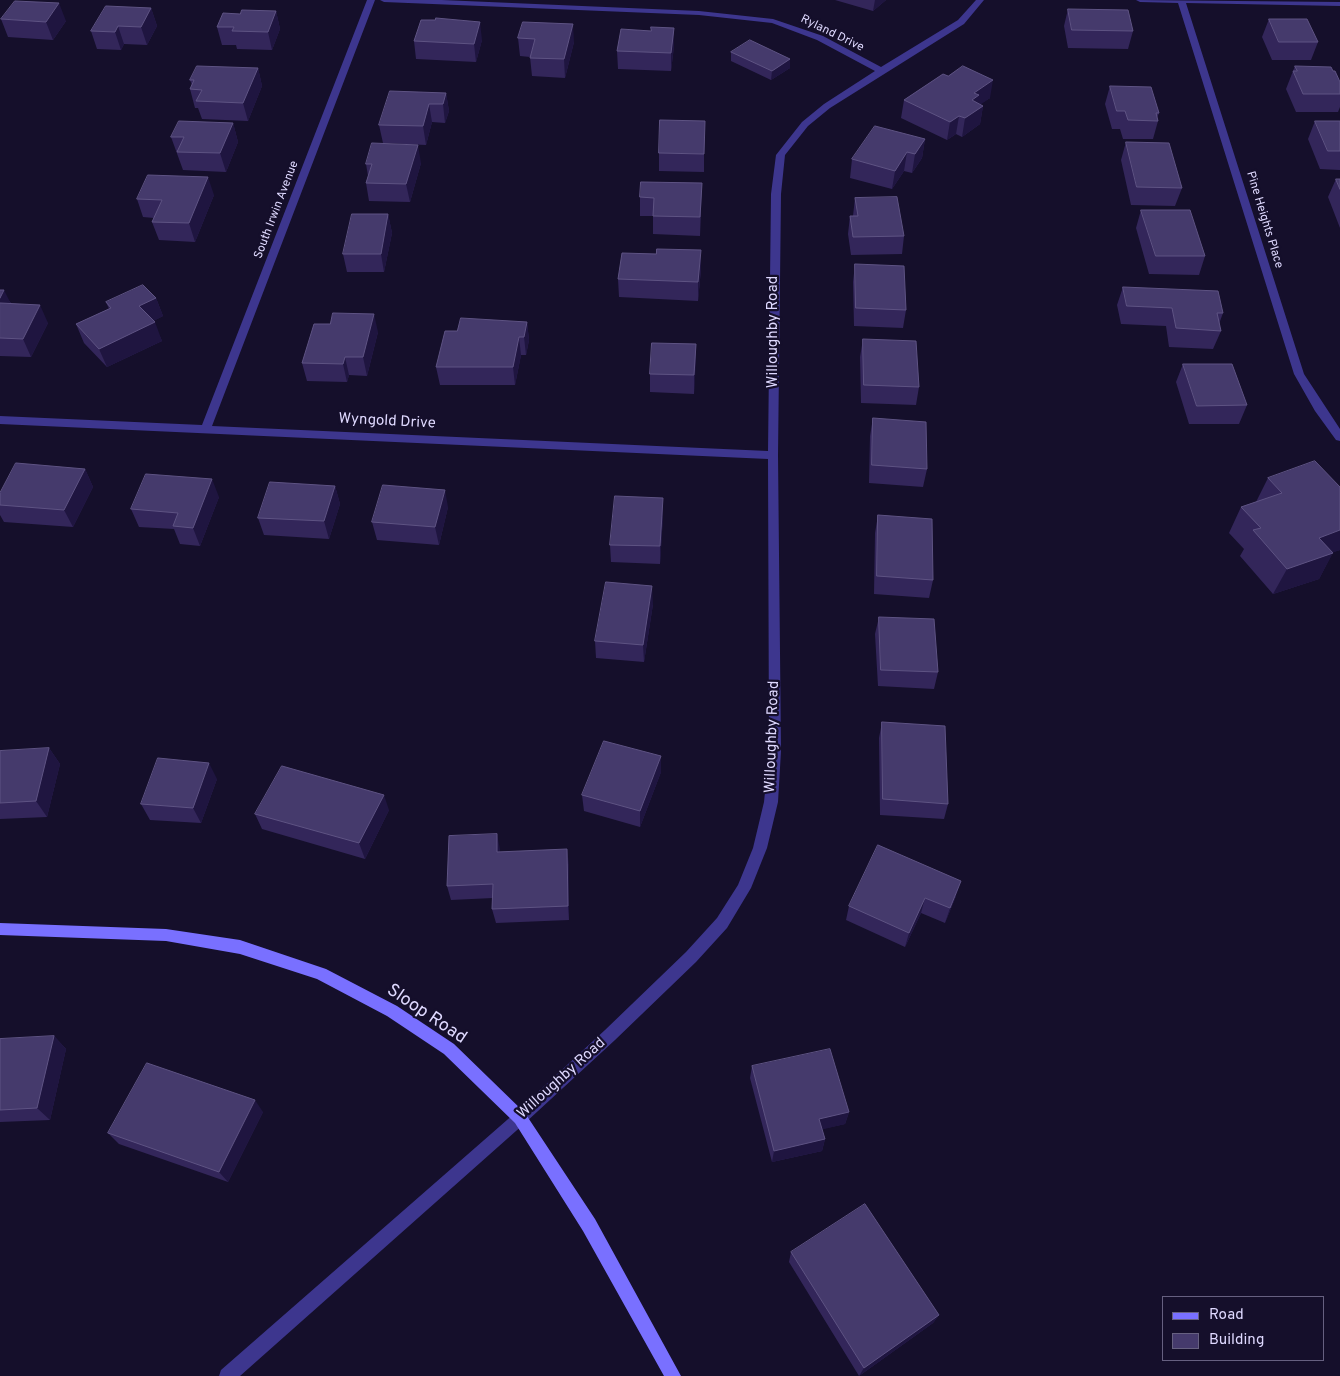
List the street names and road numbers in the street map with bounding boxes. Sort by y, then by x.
street label: Ryland Drive [798,12,866,56]
street label: South Irwin Avenue [252,159,302,261]
street label: Pine Heights Place [1242,170,1286,270]
street label: Willoughby Road [765,276,783,388]
street label: Wyngold Drive [338,410,436,434]
street label: Willoughby Road [762,681,784,793]
street label: Sloop Road [382,980,470,1050]
street label: Willoughby Road [514,1035,610,1123]

